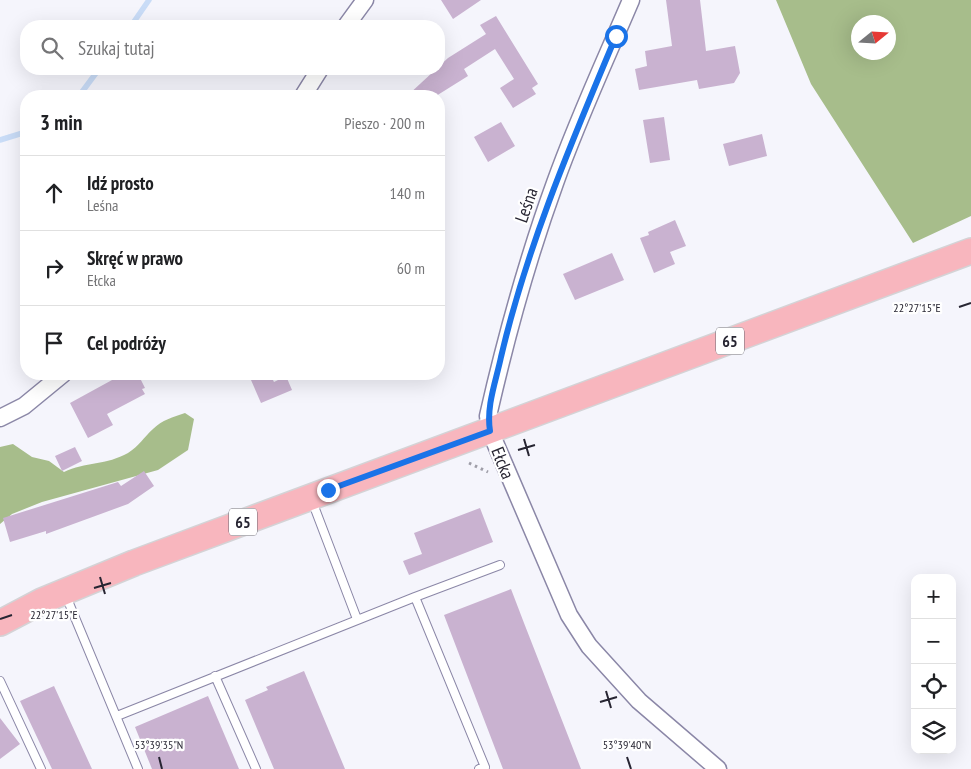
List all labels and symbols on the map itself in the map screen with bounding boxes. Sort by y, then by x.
north arrow [851,15,896,60]
route start [605,25,628,48]
street label: Leśna [509,185,543,225]
text: 22°27'15"E [893,300,941,315]
road number: 65 [716,328,744,354]
street label: Ełcka [486,444,520,482]
route end [317,479,340,502]
road number: 65 [229,508,257,536]
text: 22°27'15"E [30,607,78,622]
text: 53°39'35"N [135,737,183,752]
text: 53°39'40"N [603,737,651,752]

